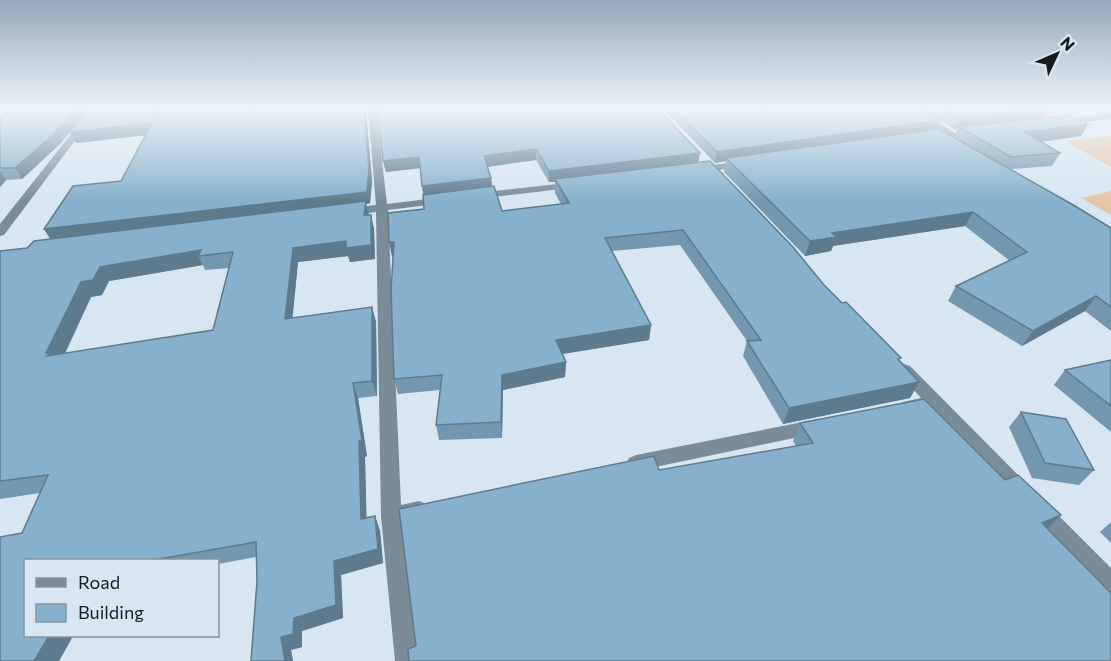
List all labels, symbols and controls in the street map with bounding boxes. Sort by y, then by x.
north arrow [1027,24,1087,84]
text: N [1057,32,1079,54]
legend [24,559,219,637]
text: Road [78,571,120,593]
text: Building [78,601,144,623]

